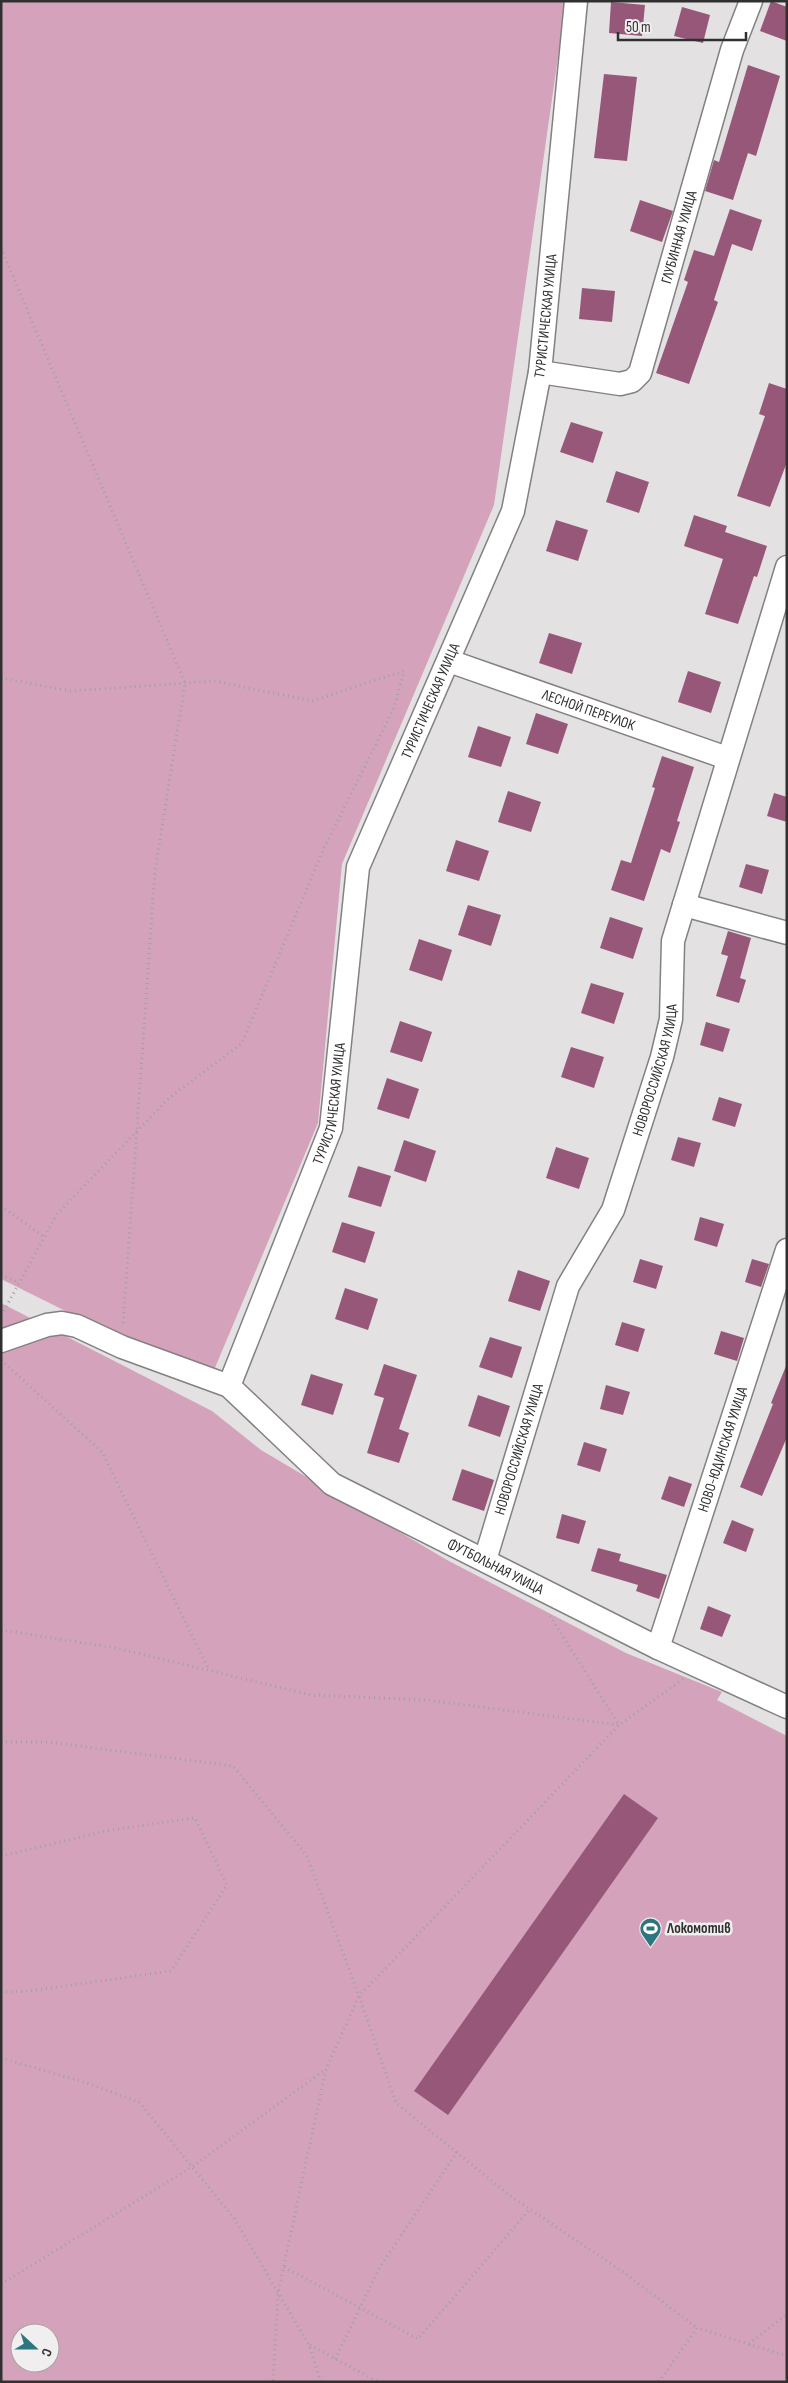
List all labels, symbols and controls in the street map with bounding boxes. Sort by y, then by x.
scale bar [618,10,746,42]
text: 50 m [626,18,651,37]
street label: ГЛУБИННАЯ УЛИЦА [656,188,701,286]
street label: ТУРИСТИЧЕСКАЯ УЛИЦА [530,253,561,380]
street label: ТУРИСТИЧЕСКАЯ УЛИЦА [397,640,464,762]
street label: ЛЕСНОЙ ПЕРЕУЛОК [539,684,638,735]
street label: НОВОРОССИЙСКАЯ УЛИЦА [628,1003,681,1138]
street label: ТУРИСТИЧЕСКАЯ УЛИЦА [308,1041,349,1167]
street label: НОВОРОССИЙСКАЯ УЛИЦА [490,1380,548,1517]
street label: НОВО-ЮДИНСКАЯ УЛИЦА [693,1384,752,1514]
street label: ФУТБОЛЬНАЯ УЛИЦА [444,1534,548,1599]
sports icon: Локомотив [639,1916,663,1947]
place label: Локомотив [666,1919,731,1938]
north arrow [10,2323,60,2373]
text: С [37,2346,56,2359]

